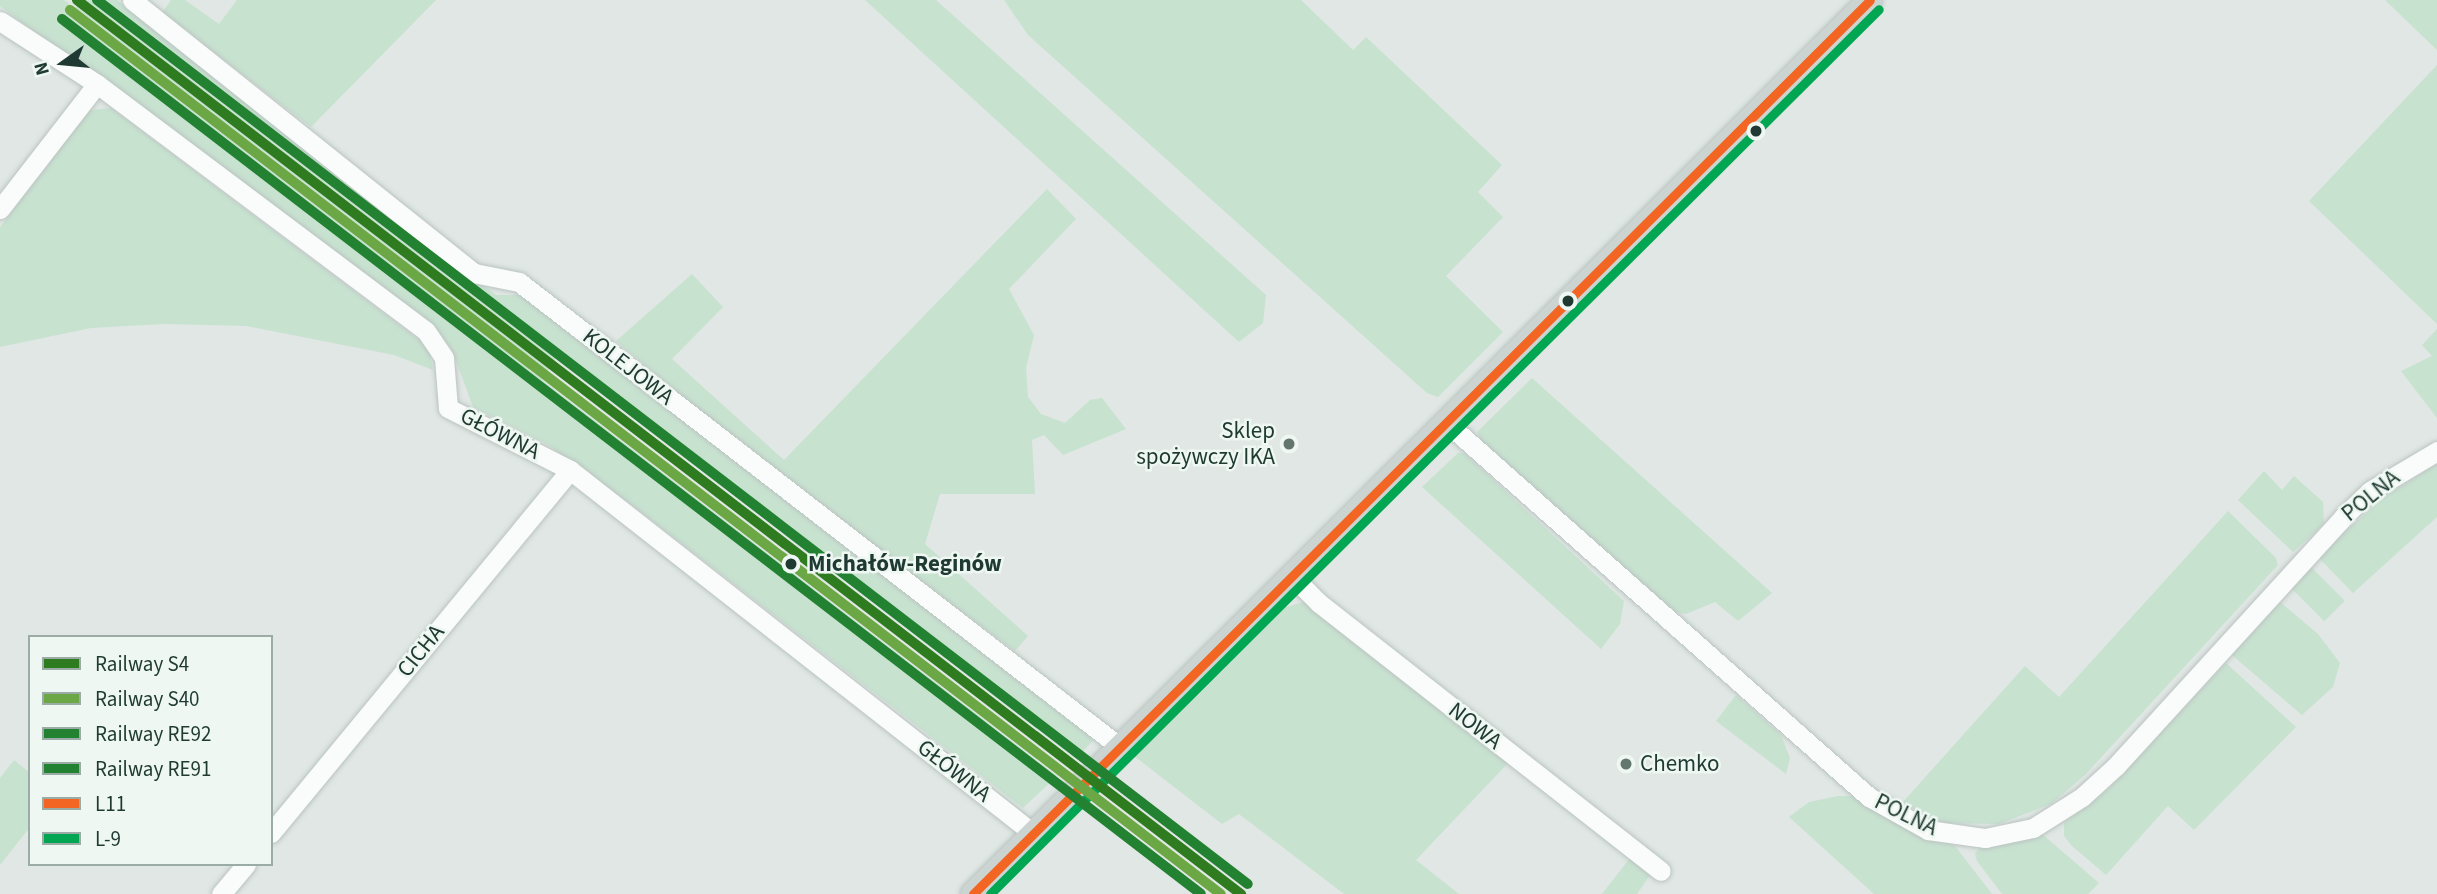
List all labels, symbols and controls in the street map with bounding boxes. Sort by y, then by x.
north arrow [28,28,98,98]
text: N [28,59,57,78]
unlabelled marker [1749,124,1763,138]
unlabelled marker [1561,294,1575,308]
street label: KOLEJOWA [577,323,679,411]
street label: GŁÓWNA [456,402,544,466]
place label: Sklep spożywczy IKA [1136,417,1275,471]
marker: Sklep spożywczy IKA [1281,436,1297,452]
street label: POLNA [2336,464,2406,528]
place label: Michałów-Reginów [808,550,1002,578]
marker: Michałów-Reginów [780,553,802,575]
street label: CICHA [391,619,451,683]
legend [28,635,273,866]
text: Railway S4 [95,649,189,679]
text: Railway S40 [95,684,200,714]
street label: NOWA [1443,696,1507,756]
text: Railway RE92 [95,719,211,749]
street label: GŁÓWNA [912,734,996,808]
place label: Chemko [1640,750,1720,778]
text: Railway RE91 [95,754,211,784]
marker: Chemko [1618,756,1634,772]
street label: POLNA [1870,788,1942,842]
text: L11 [95,789,126,819]
text: L-9 [95,824,121,854]

